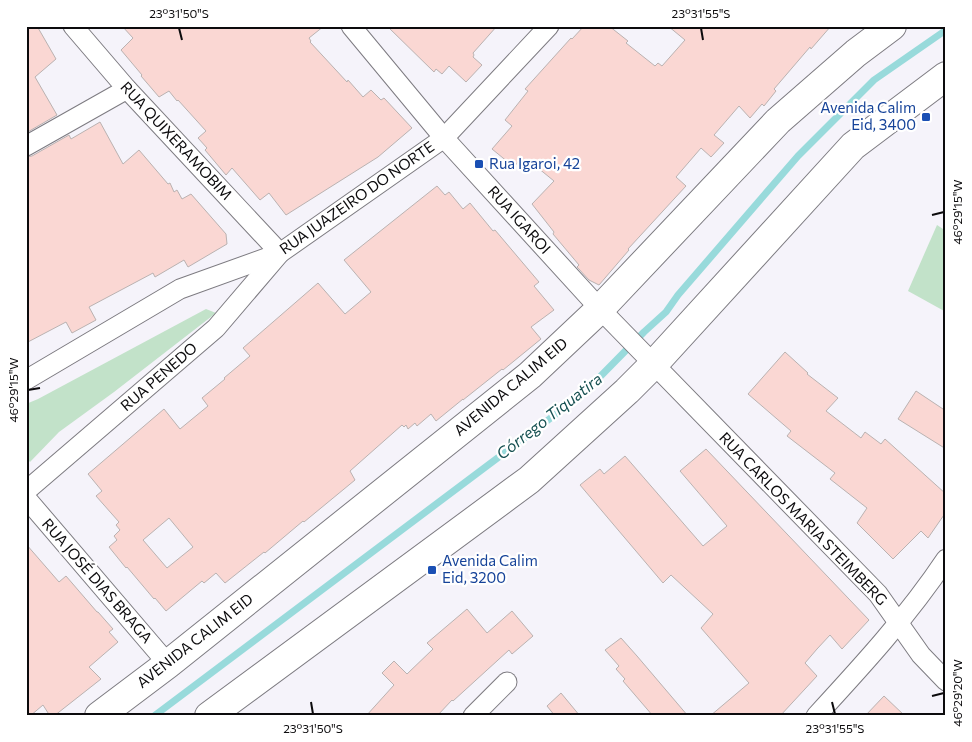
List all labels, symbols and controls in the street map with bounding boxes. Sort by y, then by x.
text: 23°31'50"S [149,6,209,20]
text: 23°31'55"S [672,6,730,20]
street label: RUA QUIXERAMOBIM [117,78,236,203]
place label: Avenida Calim Eid, 3400 [820,98,916,133]
marker: Avenida Calim Eid, 3400 [920,111,932,123]
street label: RUA JUAZEIRO DO NORTE [276,137,437,258]
place label: Rua Igaroi, 42 [489,154,580,172]
marker: Rua Igaroi, 42 [473,158,485,170]
text: 46°29'15"W [950,179,964,245]
street label: RUA IGAROI [485,182,555,257]
street label: AVENIDA CALIM EID [450,334,571,439]
street label: RUA PENEDO [116,338,200,414]
text: 46°29'15"W [6,357,20,423]
water label: Córrego Tiquatira [492,368,605,463]
street label: RUA CARLOS MARIA STEIMBERG [716,428,891,609]
street label: RUA JOSÉ DIAS BRAGA [39,514,157,646]
place label: Avenida Calim Eid, 3200 [442,551,538,586]
marker: Avenida Calim Eid, 3200 [426,564,438,576]
street label: AVENIDA CALIM EID [133,589,256,691]
text: 46°29'20"W [950,659,964,727]
text: 23°31'50"S [283,721,343,735]
text: 23°31'55"S [806,721,864,735]

